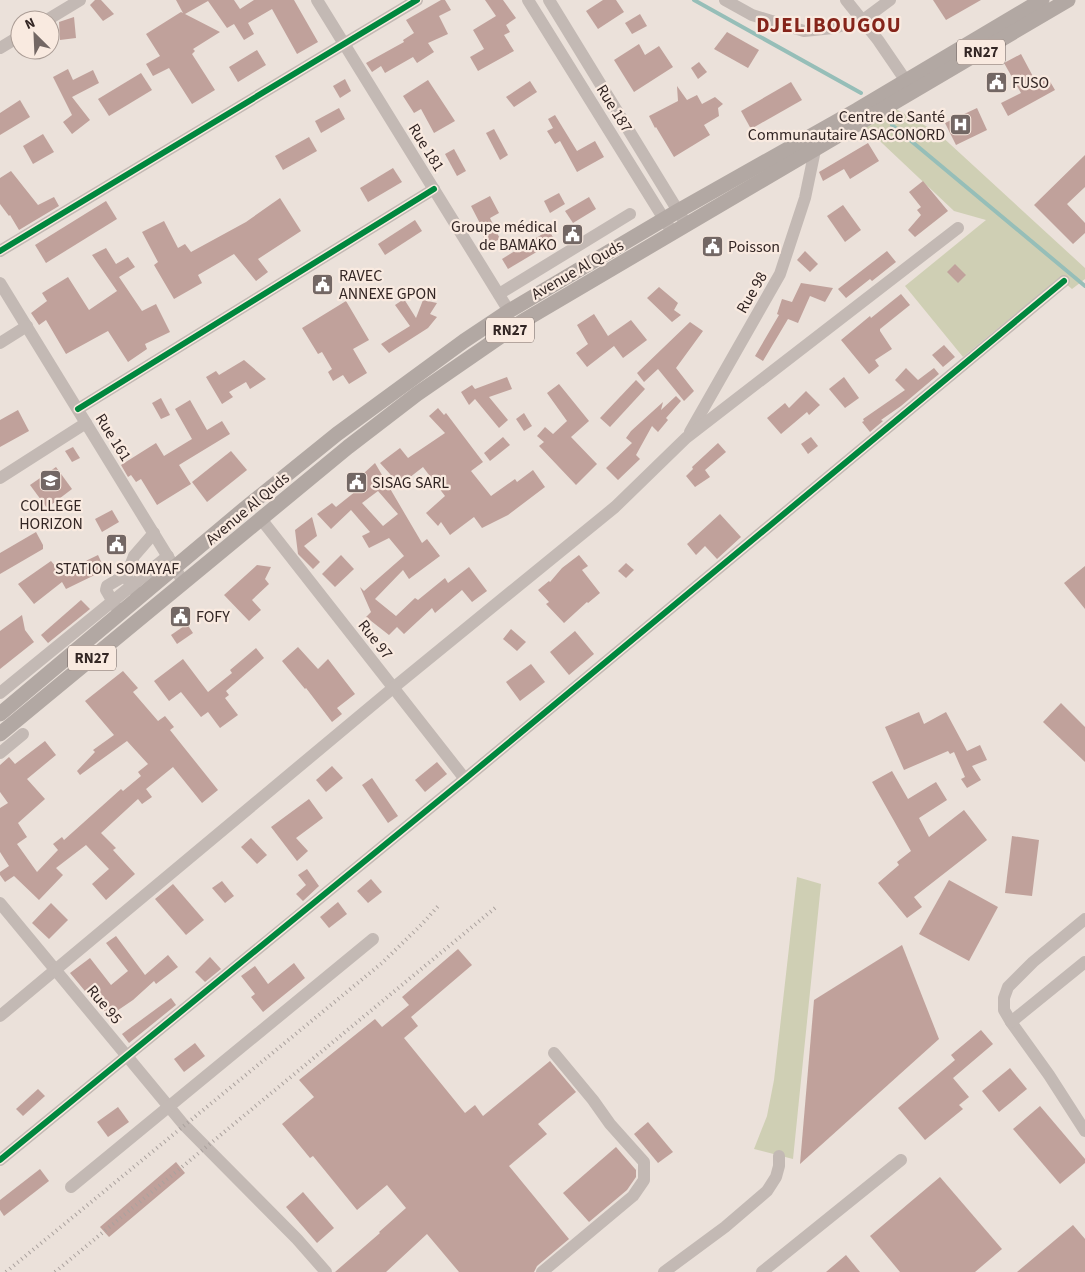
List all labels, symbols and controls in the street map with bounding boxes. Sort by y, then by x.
north arrow [10,10,60,60]
district label: DJELIBOUGOU [756,10,902,40]
text: N [22,13,38,35]
road number: RN27 [957,40,1005,64]
public building icon: FUSO [984,70,1008,94]
place label: FUSO [1012,72,1049,94]
street label: Rue 187 [591,80,637,137]
place label: Centre de Santé Communautaire ASACONORD [748,106,945,146]
hospital icon: Centre de Santé Communautaire ASACONORD [949,113,973,137]
street label: Rue 181 [403,119,449,176]
place label: Groupe médical de BAMAKO [451,216,557,256]
public building icon: Groupe médical de BAMAKO [561,223,585,247]
street label: Avenue Al Quds [527,234,628,305]
public building icon: Poisson [700,234,724,258]
place label: Poisson [728,236,780,258]
place label: RAVEC ANNEXE GPON [339,265,437,305]
street label: Rue 98 [731,268,773,317]
public building icon: RAVEC ANNEXE GPON [311,272,335,296]
road number: RN27 [486,318,534,342]
street label: Rue 161 [90,409,136,466]
street label: Avenue Al Quds [201,467,295,550]
school or university icon: COLLEGE HORIZON [39,469,63,493]
public building icon: SISAG SARL [344,470,368,494]
place label: SISAG SARL [372,472,449,494]
place label: COLLEGE HORIZON [19,495,83,535]
public building icon: STATION SOMAYAF [105,532,129,556]
place label: STATION SOMAYAF [55,558,179,580]
public building icon: FOFY [168,604,192,628]
place label: FOFY [196,606,230,628]
street label: Rue 97 [353,615,398,664]
road number: RN27 [68,646,116,670]
street label: Rue 95 [81,980,127,1029]

